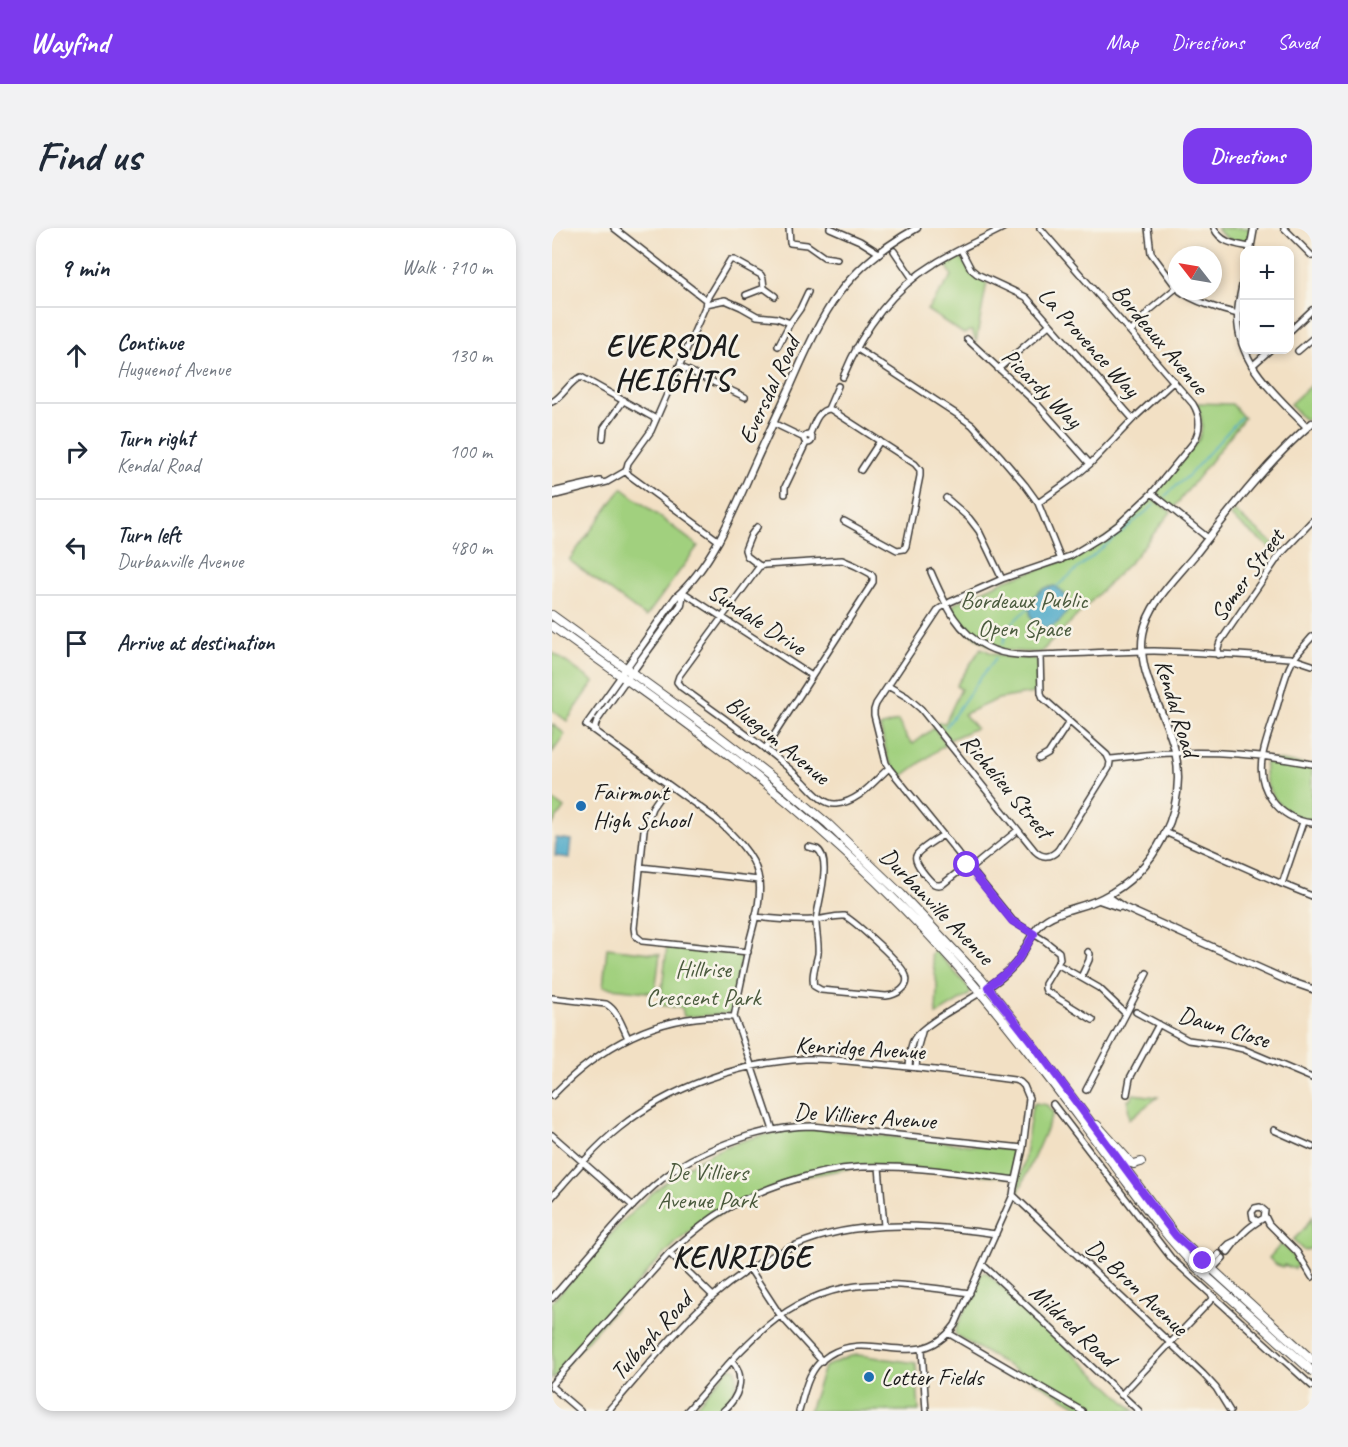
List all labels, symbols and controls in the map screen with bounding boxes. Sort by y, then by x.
text: Wayfind [30,25,109,60]
text: Map [1106,29,1138,55]
text: Directions [1171,29,1244,55]
text: Saved [1277,29,1318,55]
button: Directions [1183,128,1312,184]
text: Find us [36,130,141,183]
north arrow [1168,246,1222,300]
map controls [1240,246,1294,354]
button: + [1240,246,1294,300]
text: 9 min [60,251,110,284]
text: Walk · 710 m [402,255,492,280]
street label: Bordeaux Avenue [1105,278,1216,402]
street label: La Provence Way [1032,281,1148,405]
button: − [1240,300,1294,354]
district label: EVERSDAL HEIGHTS [606,327,740,399]
street label: Eversdal Road [731,328,808,448]
text: Continue [117,329,183,357]
icon: ahead [60,339,93,372]
street label: Picardy Way [996,342,1090,436]
text: 130 m [449,343,492,368]
text: Huguenot Avenue [117,357,230,382]
text: Turn right [117,425,194,453]
icon: right [60,435,93,468]
text: 100 m [449,439,492,464]
text: Kendal Road [117,453,200,478]
text: Turn left [117,521,181,549]
street label: Somer Street [1203,521,1292,627]
icon: left [60,531,93,564]
text: 480 m [449,535,492,560]
text: Durbanville Avenue [117,549,243,574]
street label: Sundale Drive [702,576,813,663]
park label: Bordeaux Public Open Space [960,585,1089,643]
icon: arrive [60,627,93,660]
text: Arrive at destination [117,629,274,657]
street label: Kendal Road [1148,656,1207,763]
street label: Bluegum Avenue [720,689,838,792]
street label: Richelieu Street [954,727,1062,847]
place label: Fairmont High School [593,777,693,835]
marker: Fairmont High School [574,799,588,813]
street label: Durbanville Avenue [874,841,1002,973]
route start [953,851,979,877]
park label: Hillrise Crescent Park [646,954,763,1012]
street label: Dawn Close [1175,999,1275,1056]
street label: Kenridge Avenue [795,1030,928,1066]
street label: De Villiers Avenue [793,1096,939,1136]
park label: De Villiers Avenue Park [657,1157,759,1215]
street label: De Bron Avenue [1080,1232,1196,1343]
district label: KENRIDGE [672,1238,814,1276]
route end [1189,1247,1215,1273]
street label: Mildred Road [1023,1277,1125,1375]
street label: Tulbagh Road [604,1283,701,1386]
place label: Lotter Fields [881,1362,985,1392]
marker: Lotter Fields [862,1370,876,1384]

